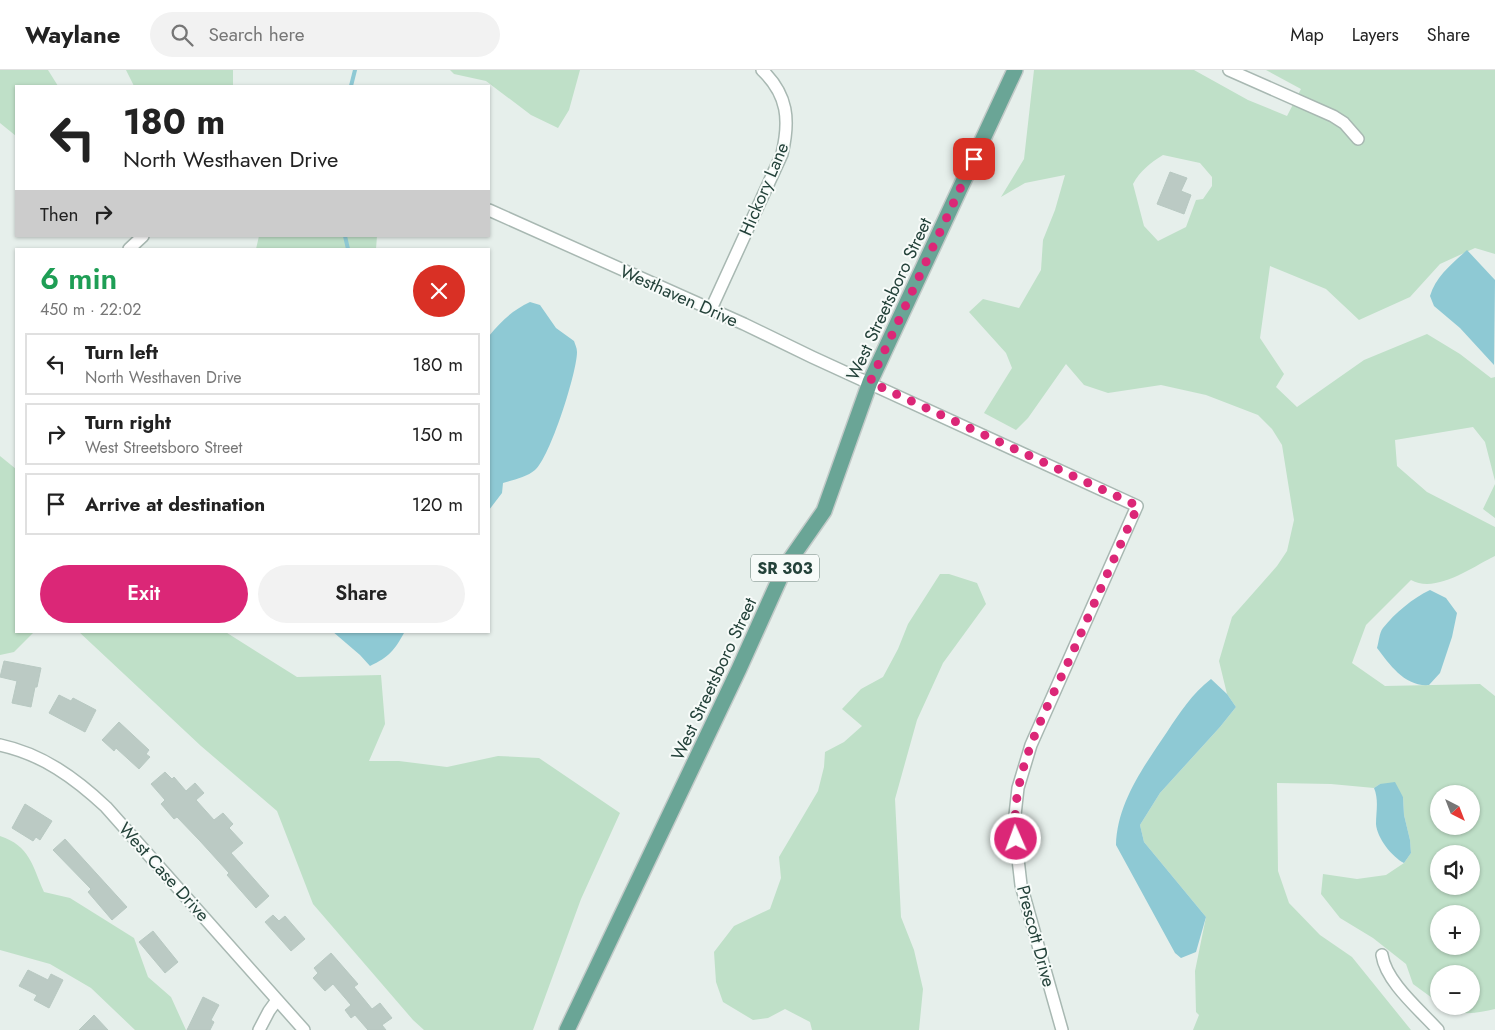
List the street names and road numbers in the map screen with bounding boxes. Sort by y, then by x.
street label: Hickory Lane [733,138,795,240]
street label: West Streetsboro Street [840,213,938,385]
street label: Westhaven Drive [616,258,742,334]
road number: SR 303 [751,554,819,582]
street label: West Streetsboro Street [665,593,763,765]
street label: West Case Drive [112,817,216,927]
street label: Prescott Drive [1010,882,1062,990]

